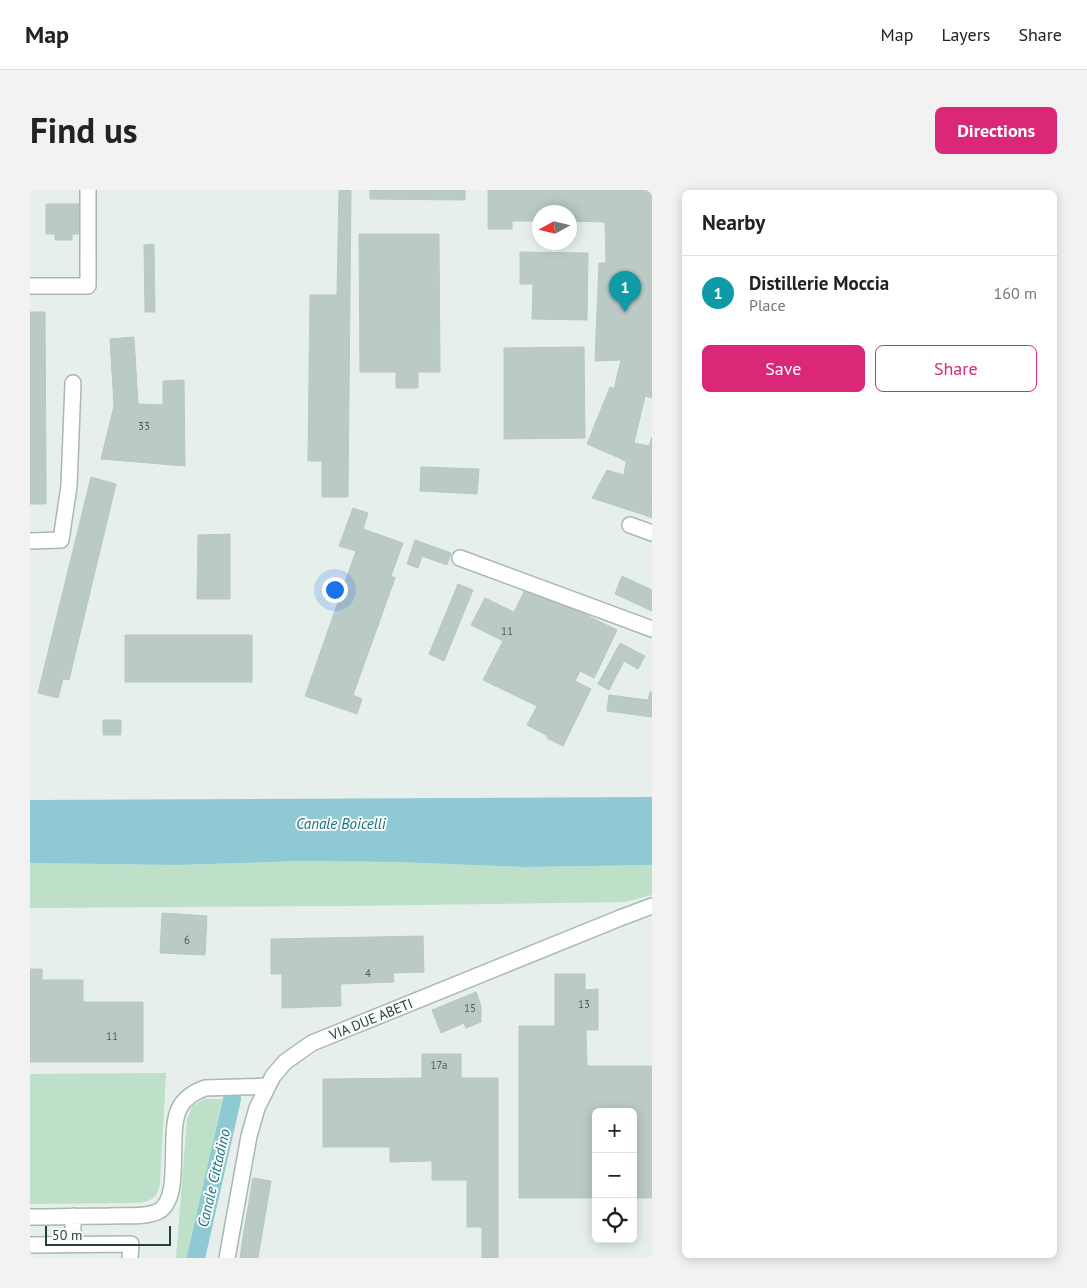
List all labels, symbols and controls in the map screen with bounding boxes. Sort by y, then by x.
text: Map [25,19,69,50]
text: Map [881,23,913,46]
text: Layers [941,23,990,46]
text: Share [1018,23,1062,46]
text: Find us [30,107,138,153]
button: Directions [935,107,1057,154]
north arrow [532,205,577,250]
text: Nearby [702,209,765,236]
pin: 1 [609,271,641,312]
text: Distillerie Moccia [749,271,889,295]
text: 1 [713,283,723,303]
text: 160 m [994,283,1037,303]
text: Place [749,295,786,315]
button: Save [702,345,865,392]
button: Share [875,345,1037,392]
house number: 33 [138,419,150,433]
your location [322,577,348,603]
house number: 11 [501,624,513,638]
water label: Canale Boicelli [296,814,387,833]
house number: 6 [184,933,190,947]
house number: 4 [365,966,371,980]
street label: VIA DUE ABETI [326,994,415,1044]
house number: 13 [578,997,590,1011]
house number: 15 [464,1001,476,1015]
house number: 11 [106,1029,118,1043]
house number: 17a [431,1058,447,1072]
map controls [592,1108,637,1243]
button: + [592,1108,637,1153]
water label: Canale Cittadino [193,1127,234,1229]
button: − [592,1153,637,1198]
button: locate [592,1198,637,1243]
scale bar [45,1223,171,1246]
text: 50 m [52,1226,82,1244]

